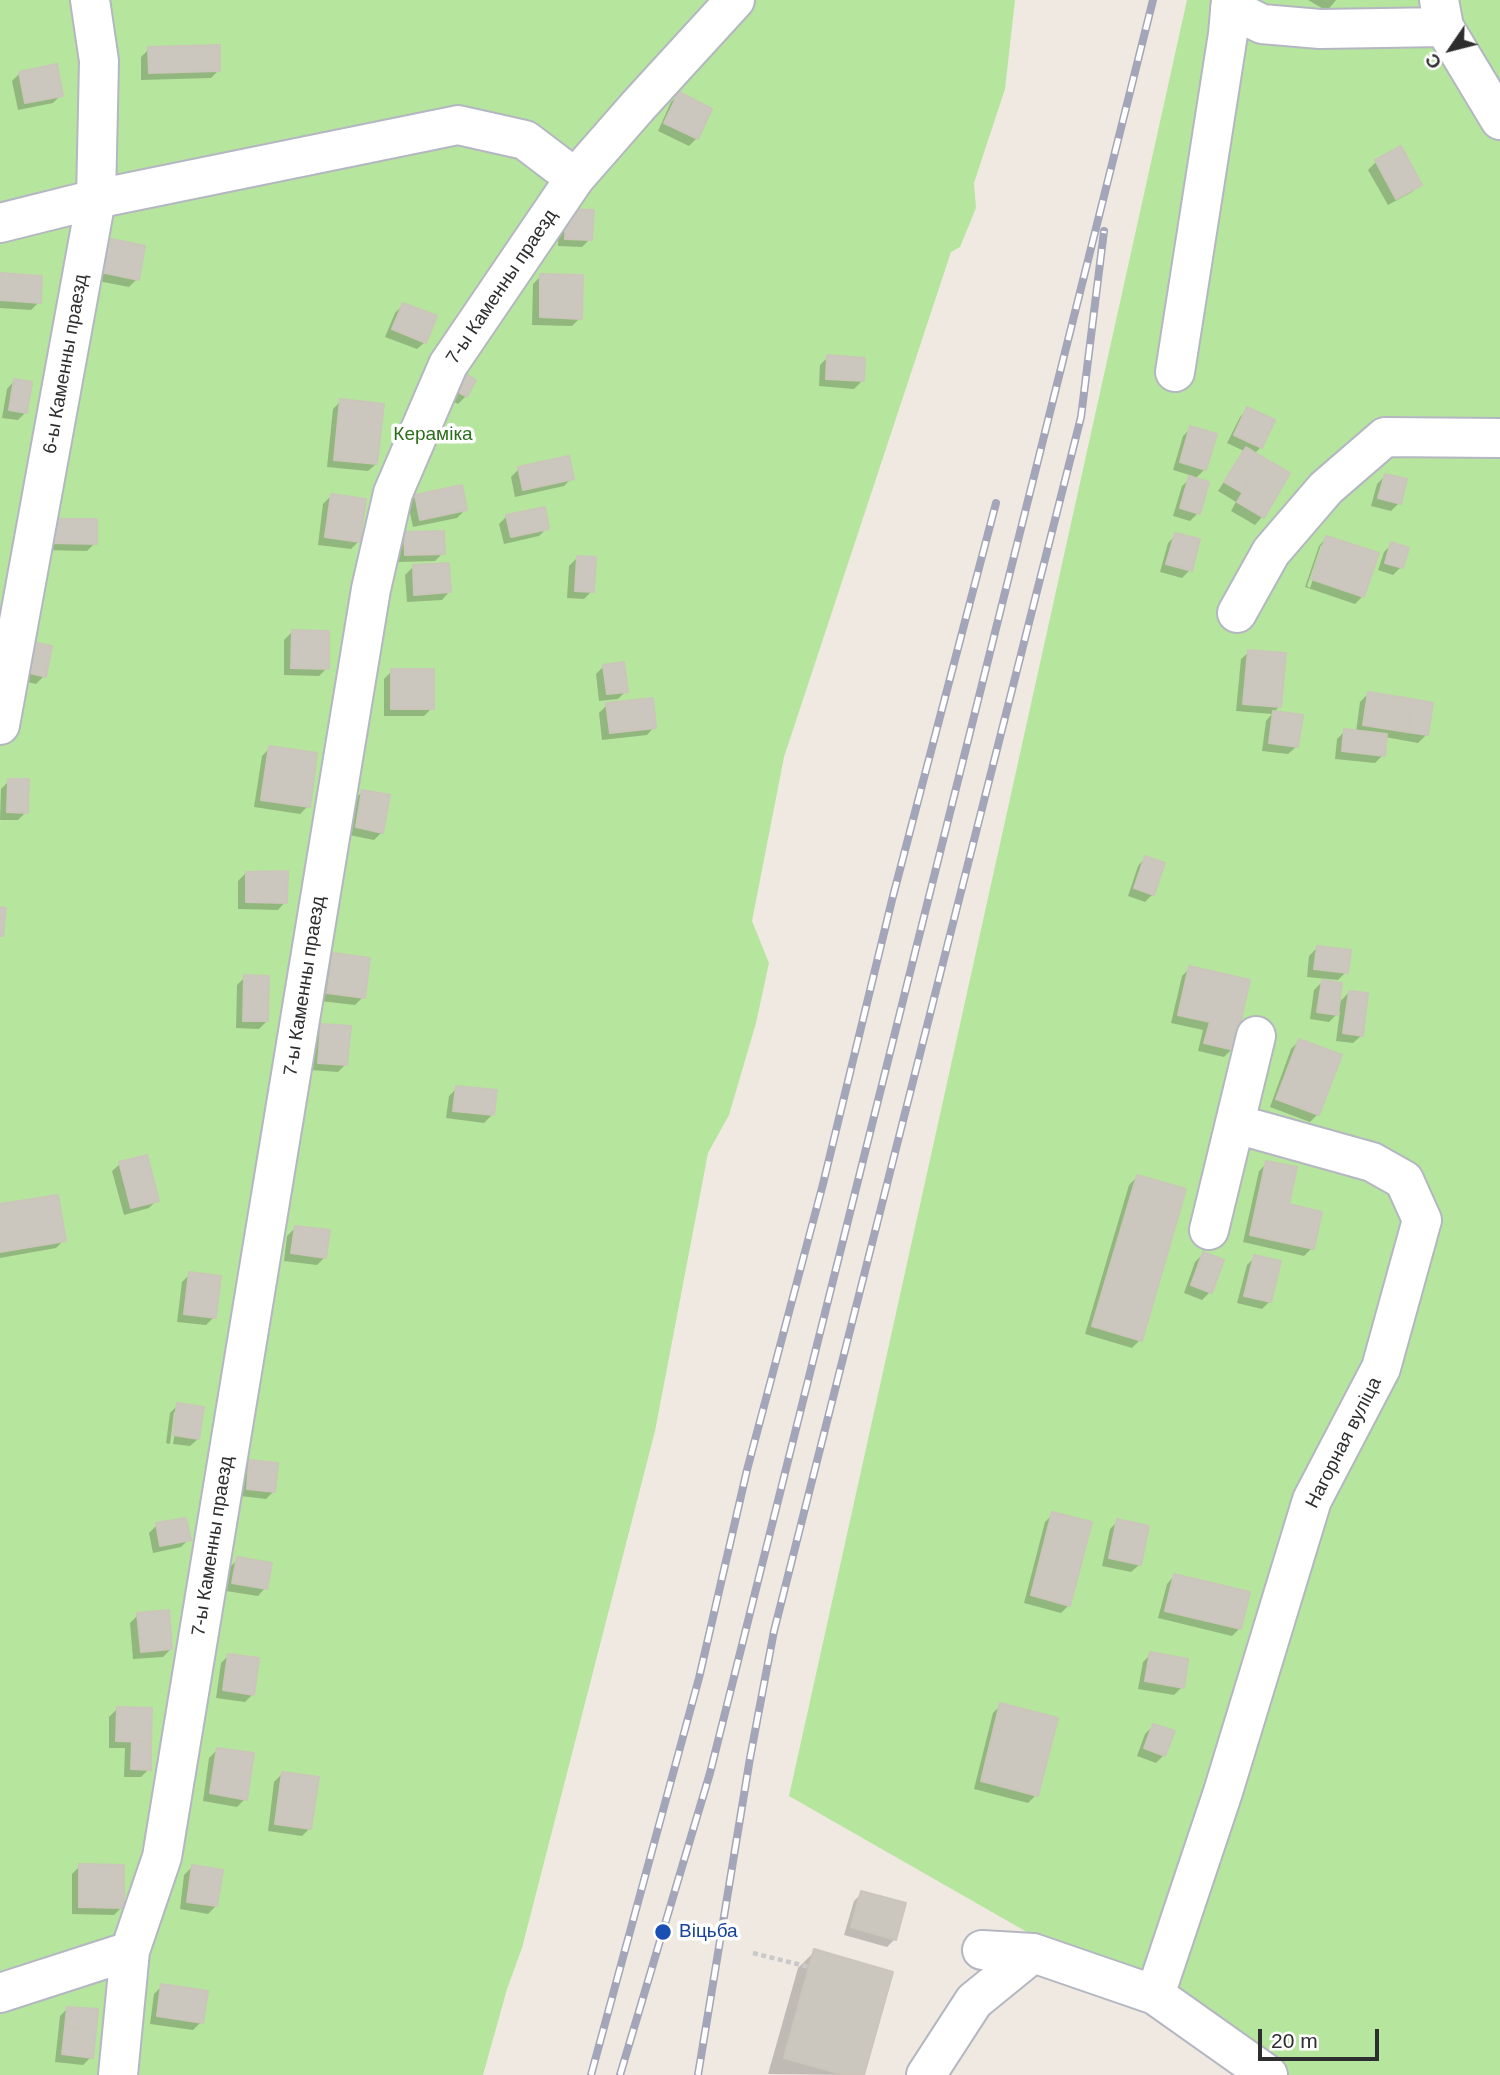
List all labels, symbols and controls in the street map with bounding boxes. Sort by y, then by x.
north arrow [1416,14,1486,84]
text: С [1421,50,1446,73]
street label: 7-ы Каменны праезд [442,205,562,369]
street label: 6-ы Каменны праезд [39,272,93,456]
park label: Кераміка [393,424,473,446]
street label: 7-ы Каменны праезд [280,894,330,1078]
street label: Нагорная вуліца [1301,1374,1387,1512]
street label: 7-ы Каменны праезд [188,1454,238,1638]
place label: Віцьба [679,1921,738,1943]
marker: Віцьба [653,1922,673,1942]
scale bar [1262,2016,1383,2060]
text: 20 m [1271,2029,1318,2052]

